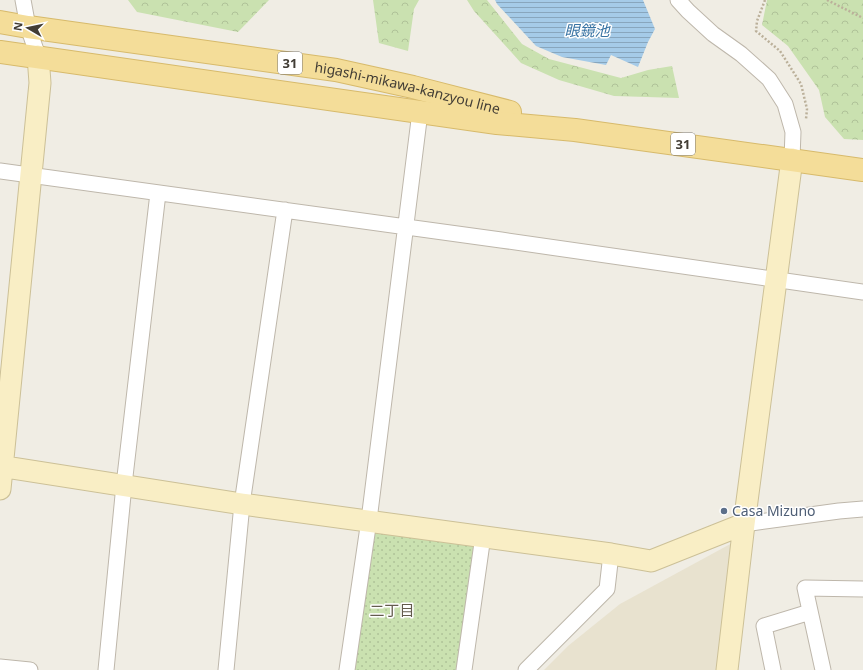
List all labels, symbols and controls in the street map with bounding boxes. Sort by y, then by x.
north arrow [8,8,48,48]
water label: 眼鏡池 [564,20,611,40]
text: N [10,21,26,32]
road number: 31 [278,52,302,74]
street label: higashi-mikawa-kanzyou line [314,57,502,118]
road number: 31 [671,133,695,155]
place label: Casa Mizuno [732,501,816,520]
marker: Casa Mizuno [719,506,729,516]
district label: 二丁目 [369,600,415,620]

